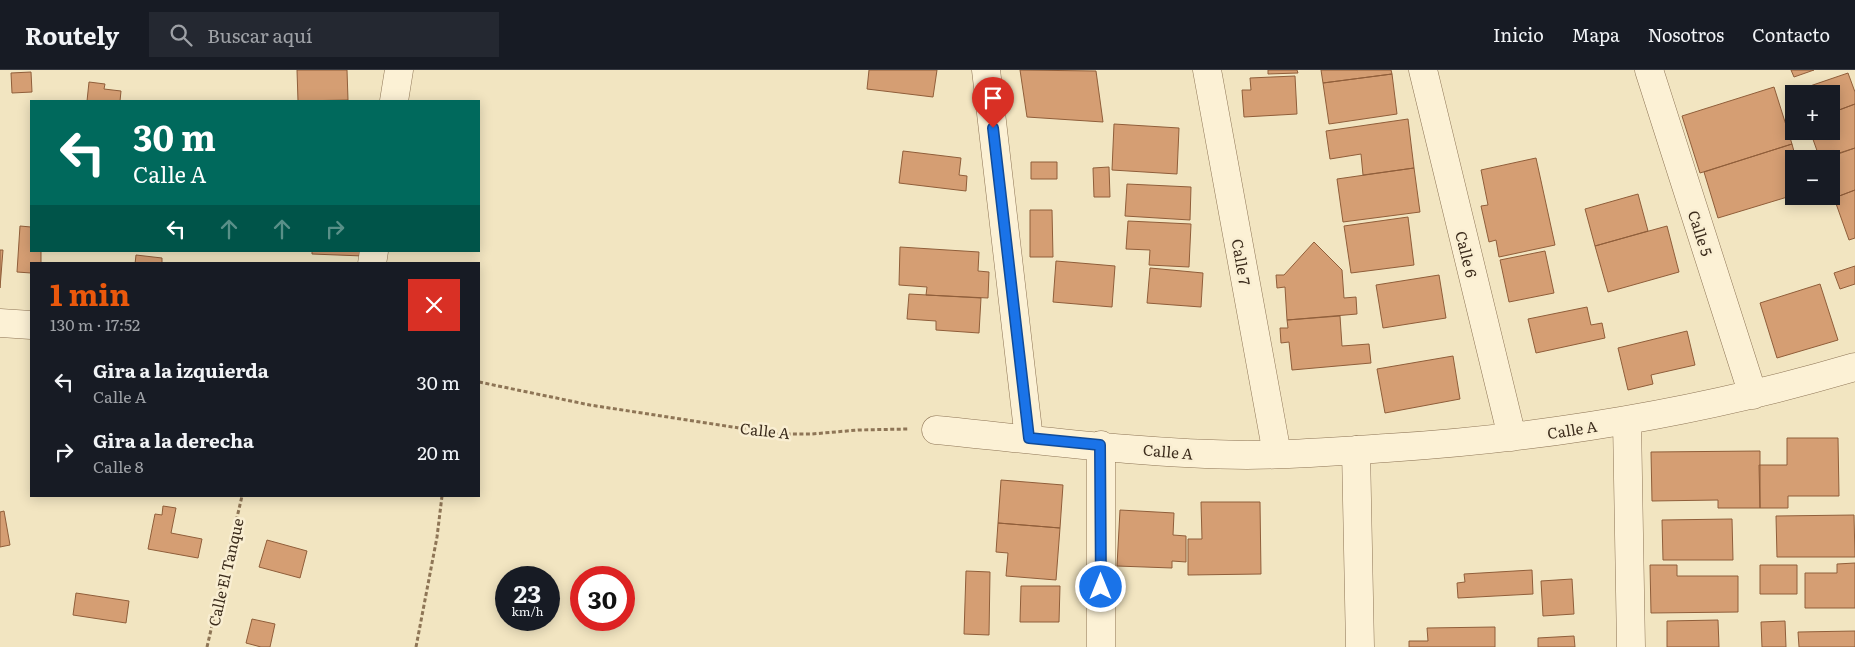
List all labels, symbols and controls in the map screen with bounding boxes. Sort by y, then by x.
search box [149,12,499,57]
text: Routely [25,17,119,52]
icon: search [167,21,195,49]
text: Buscar aquí [207,21,312,49]
text: Inicio [1493,21,1544,48]
text: Mapa [1572,21,1620,48]
text: Nosotros [1648,21,1724,48]
text: Contacto [1752,21,1830,48]
pin [972,77,1014,128]
icon: arrive [979,84,1007,112]
map controls [1785,85,1840,205]
button: + [1785,85,1840,140]
text: 30 m [133,110,216,162]
icon: left [50,120,115,185]
button: − [1785,150,1840,205]
text: Calle A [133,157,207,190]
street label: Calle 5 [1683,207,1719,259]
icon: left [162,215,190,243]
icon: ahead [215,215,243,243]
icon: ahead [268,215,296,243]
icon: right [321,215,349,243]
street label: Calle 6 [1450,228,1484,280]
street label: Calle 7 [1227,237,1257,287]
text: 1 min [50,271,130,315]
button: close [408,279,460,331]
text: 130 m · 17:52 [50,312,140,336]
text: Gira a la izquierda [93,356,269,384]
icon: left [50,368,78,396]
text: 30 m [416,368,460,396]
text: Calle A [93,384,146,408]
street label: Calle A [1545,414,1599,444]
street label: Calle A [739,416,791,444]
text: Gira a la derecha [93,426,254,454]
street label: Calle A [1142,437,1194,465]
icon: right [50,438,78,466]
text: 20 m [417,438,460,466]
text: Calle 8 [93,454,144,478]
street label: Calle El Tanque [201,515,249,628]
position arrow [1074,560,1126,612]
speed limit sign: 30 [570,566,635,631]
text: 23 [514,574,541,611]
text: km/h [512,602,543,620]

